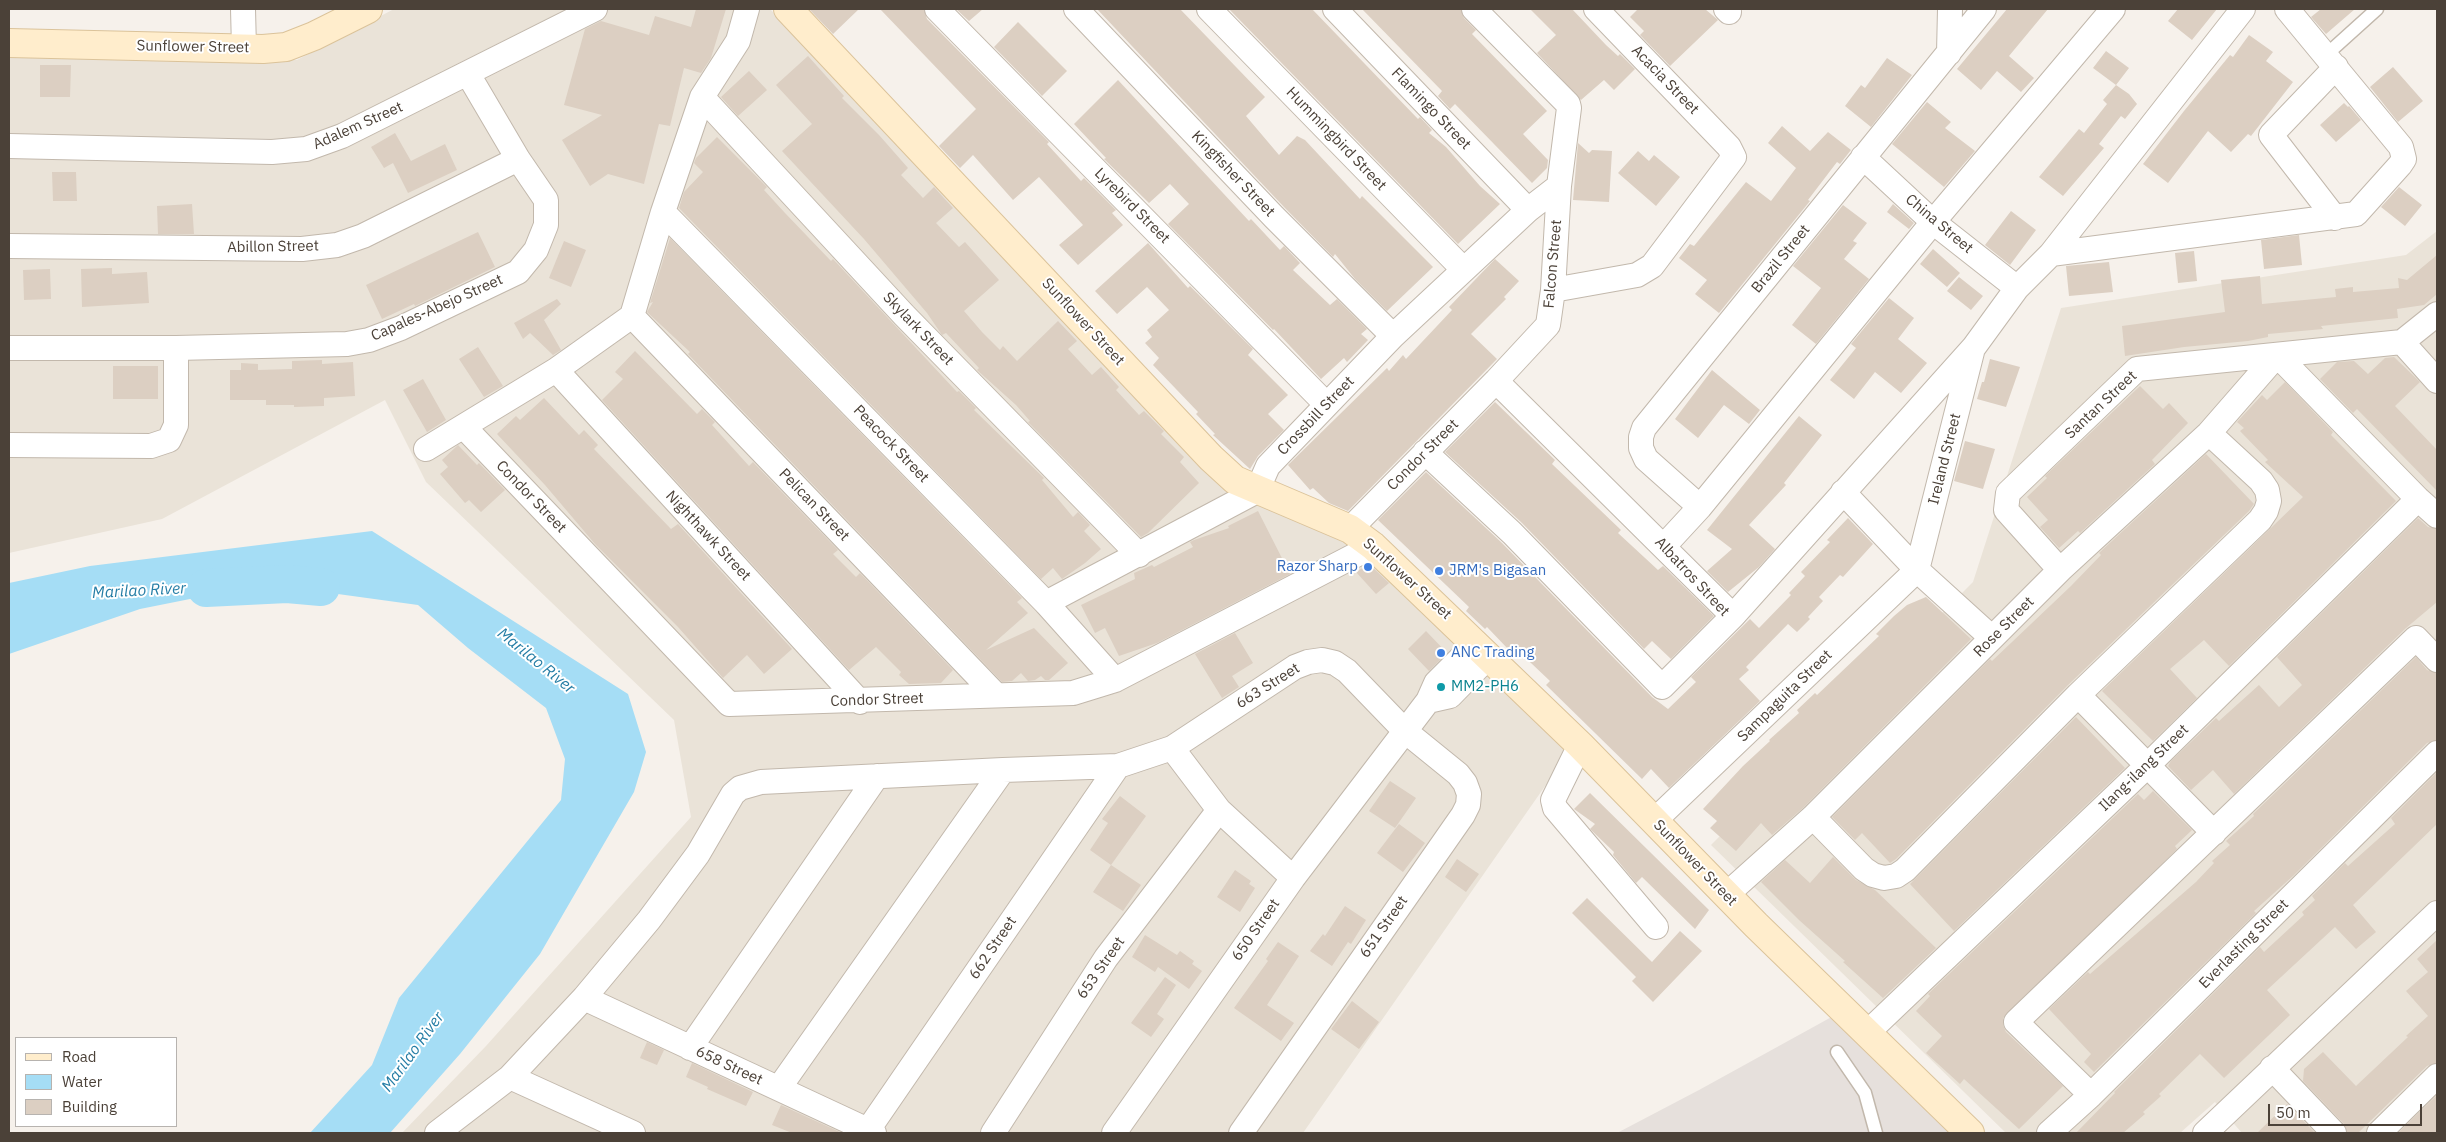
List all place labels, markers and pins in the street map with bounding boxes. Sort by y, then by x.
place label: Razor Sharp [1277,558,1358,576]
marker: Razor Sharp [1362,561,1374,573]
place label: JRM's Bigasan [1449,562,1546,580]
marker: JRM's Bigasan [1433,565,1445,577]
place label: ANC Trading [1451,644,1534,662]
marker: ANC Trading [1435,647,1447,659]
place label: MM2-PH6 [1451,678,1519,696]
marker: MM2-PH6 [1435,681,1447,693]

